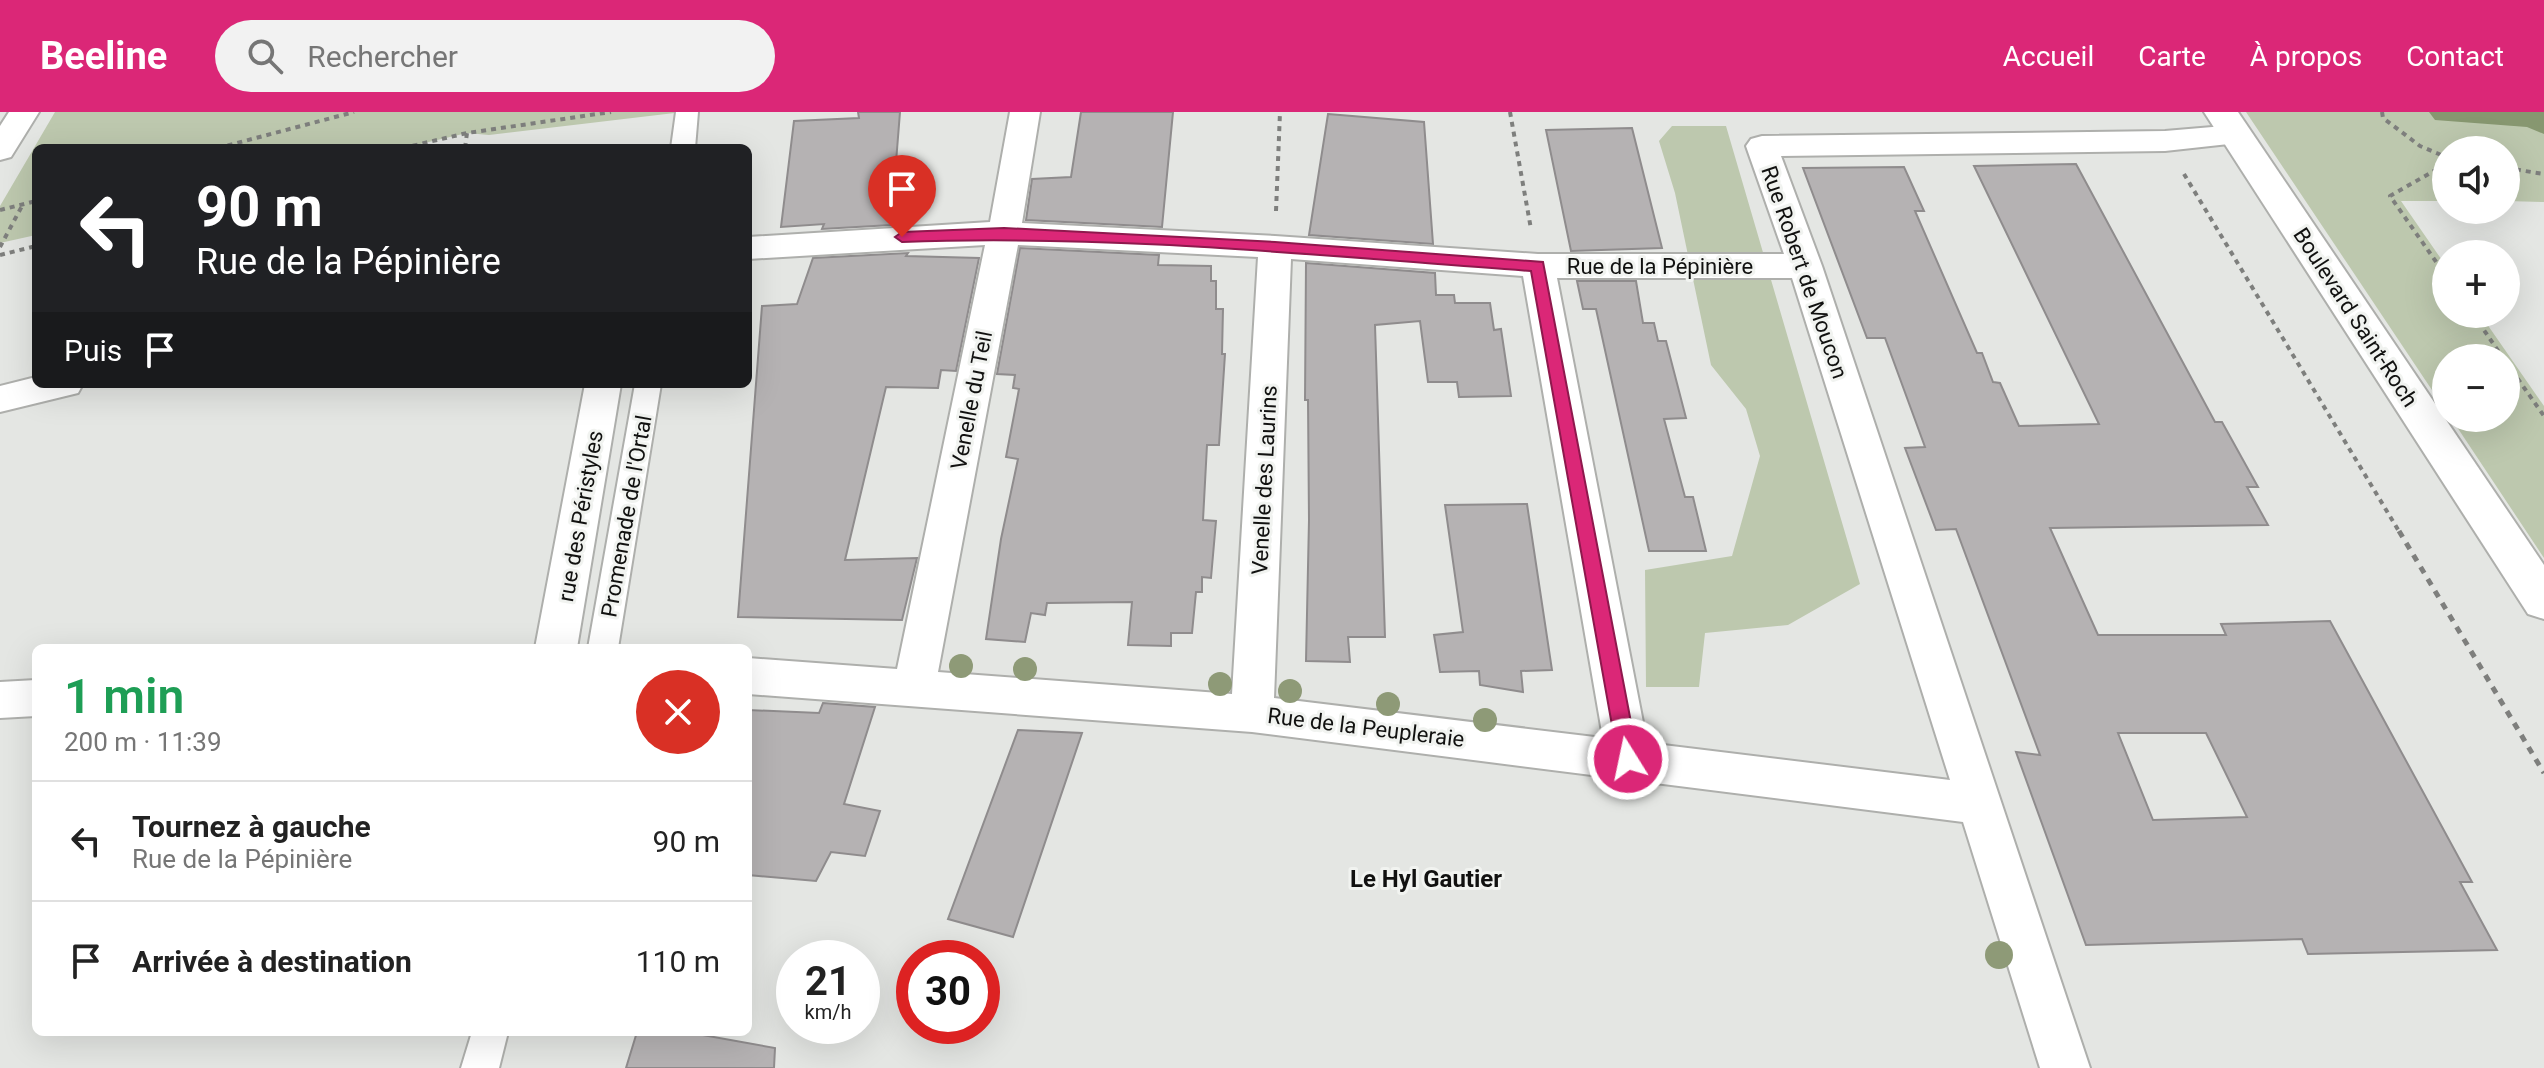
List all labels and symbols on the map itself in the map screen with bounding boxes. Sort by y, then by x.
pin [868,155,936,237]
street label: Rue Robert de Moucon [1756,163,1853,382]
street label: Boulevard Saint-Roch [2288,223,2423,411]
street label: Rue de la Pépinière [1567,254,1753,279]
street label: Venelle du Teil [946,329,997,472]
street label: Venelle des Laurins [1247,385,1282,576]
street label: Promenade de l'Ortal [596,413,657,619]
street label: rue des Péristyles [553,429,608,604]
street label: Rue de la Peupleraie [1266,703,1466,752]
position arrow [1586,717,1670,801]
district label: Le Hyl Gautier [1350,865,1502,893]
speed limit sign: 30 [896,940,1000,1044]

